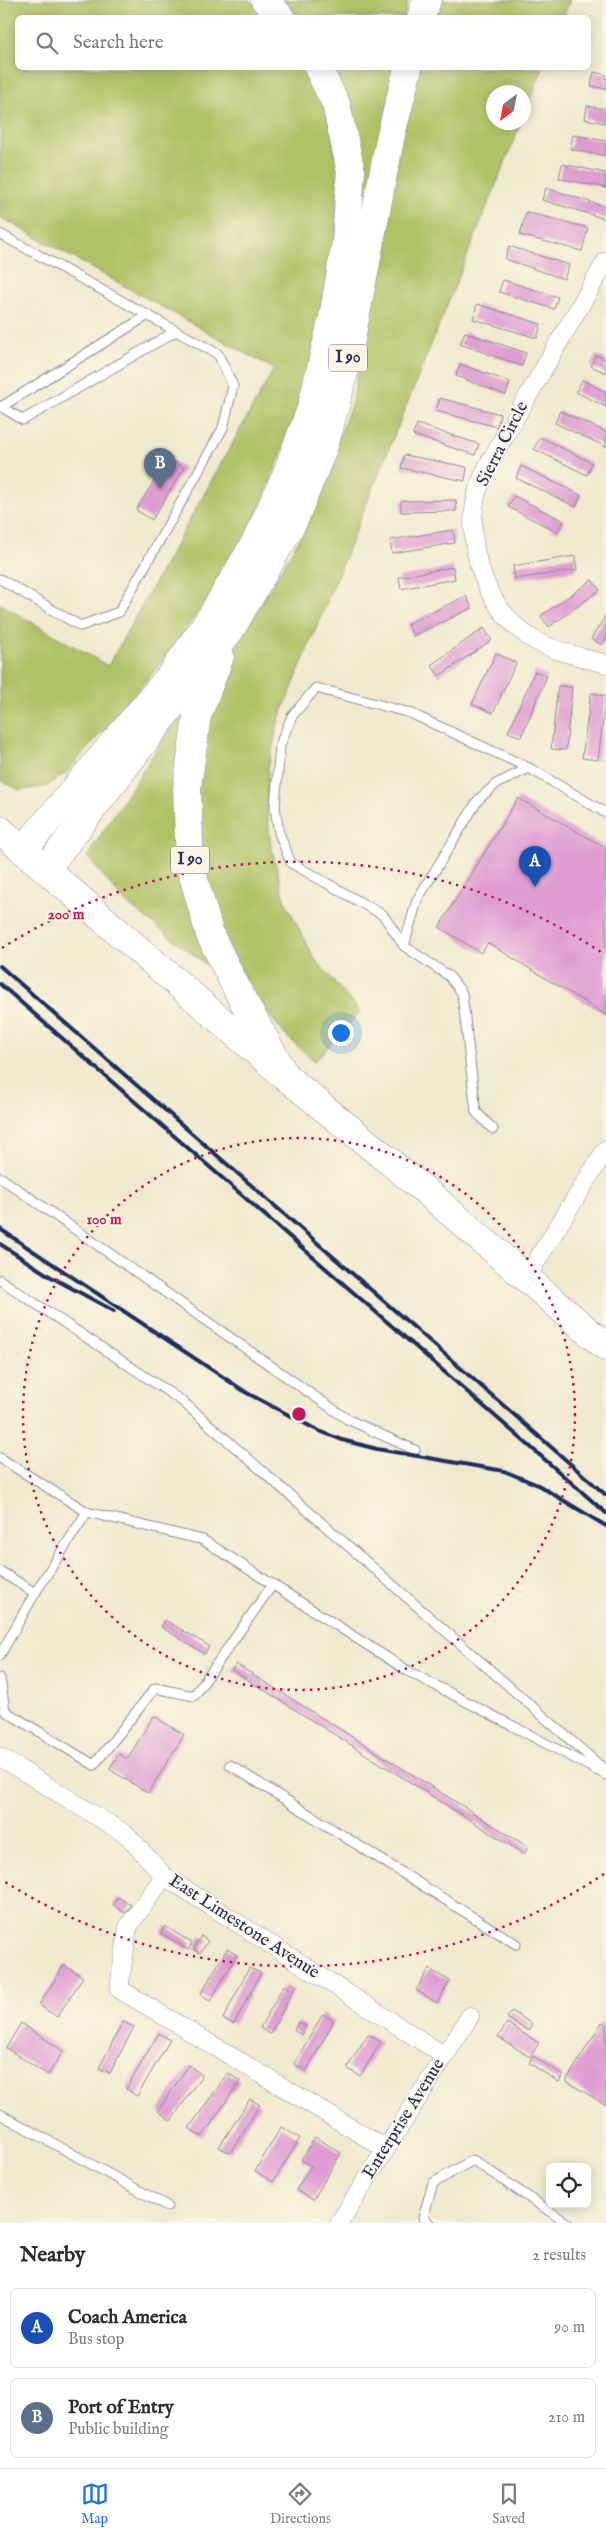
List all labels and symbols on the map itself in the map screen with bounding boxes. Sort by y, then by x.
north arrow [486,85,531,130]
road number: I 90 [329,344,367,372]
street label: Sierra Circle [472,398,534,490]
pin: B [144,448,176,489]
road number: I 90 [171,846,209,874]
pin: A [519,846,551,887]
text: 200 m [48,905,85,924]
your location [328,1020,354,1046]
text: 100 m [86,1210,122,1229]
centre of rings [290,1405,308,1423]
street label: East Limestone Avenue [164,1870,324,1984]
street label: Enterprise Avenue [358,2055,450,2183]

